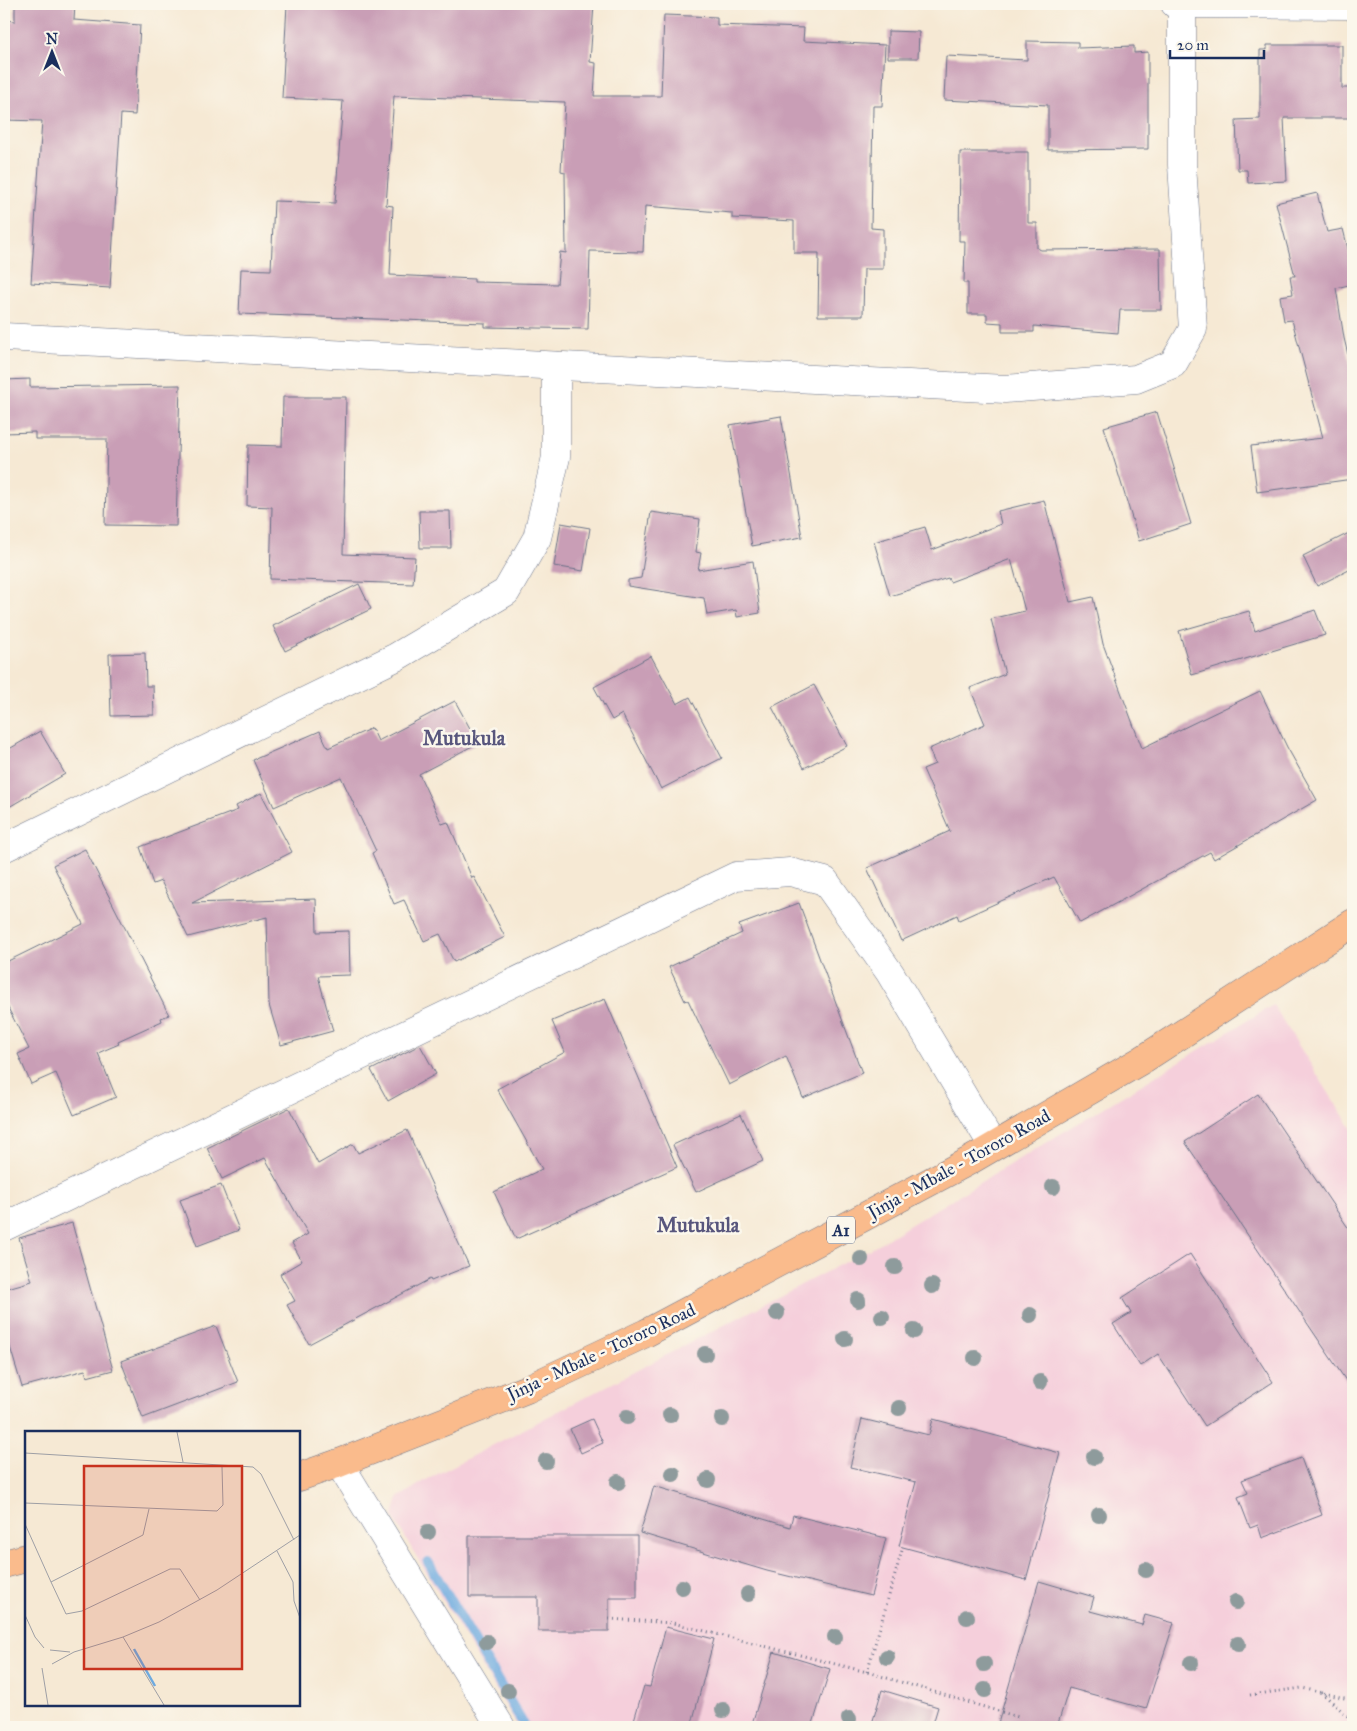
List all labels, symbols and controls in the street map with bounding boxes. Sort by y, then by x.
north arrow [28,28,78,78]
scale bar [1170,28,1263,60]
text: N [46,31,58,48]
text: 20 m [1177,36,1209,54]
district label: Mutukula [423,726,506,750]
street label: Jinja - Mbale - Tororo Road [862,1105,1055,1225]
district label: Mutukula [657,1213,740,1237]
road number: A1 [827,1216,855,1244]
street label: Jinja - Mbale - Tororo Road [502,1299,699,1407]
inset map [25,1431,300,1706]

